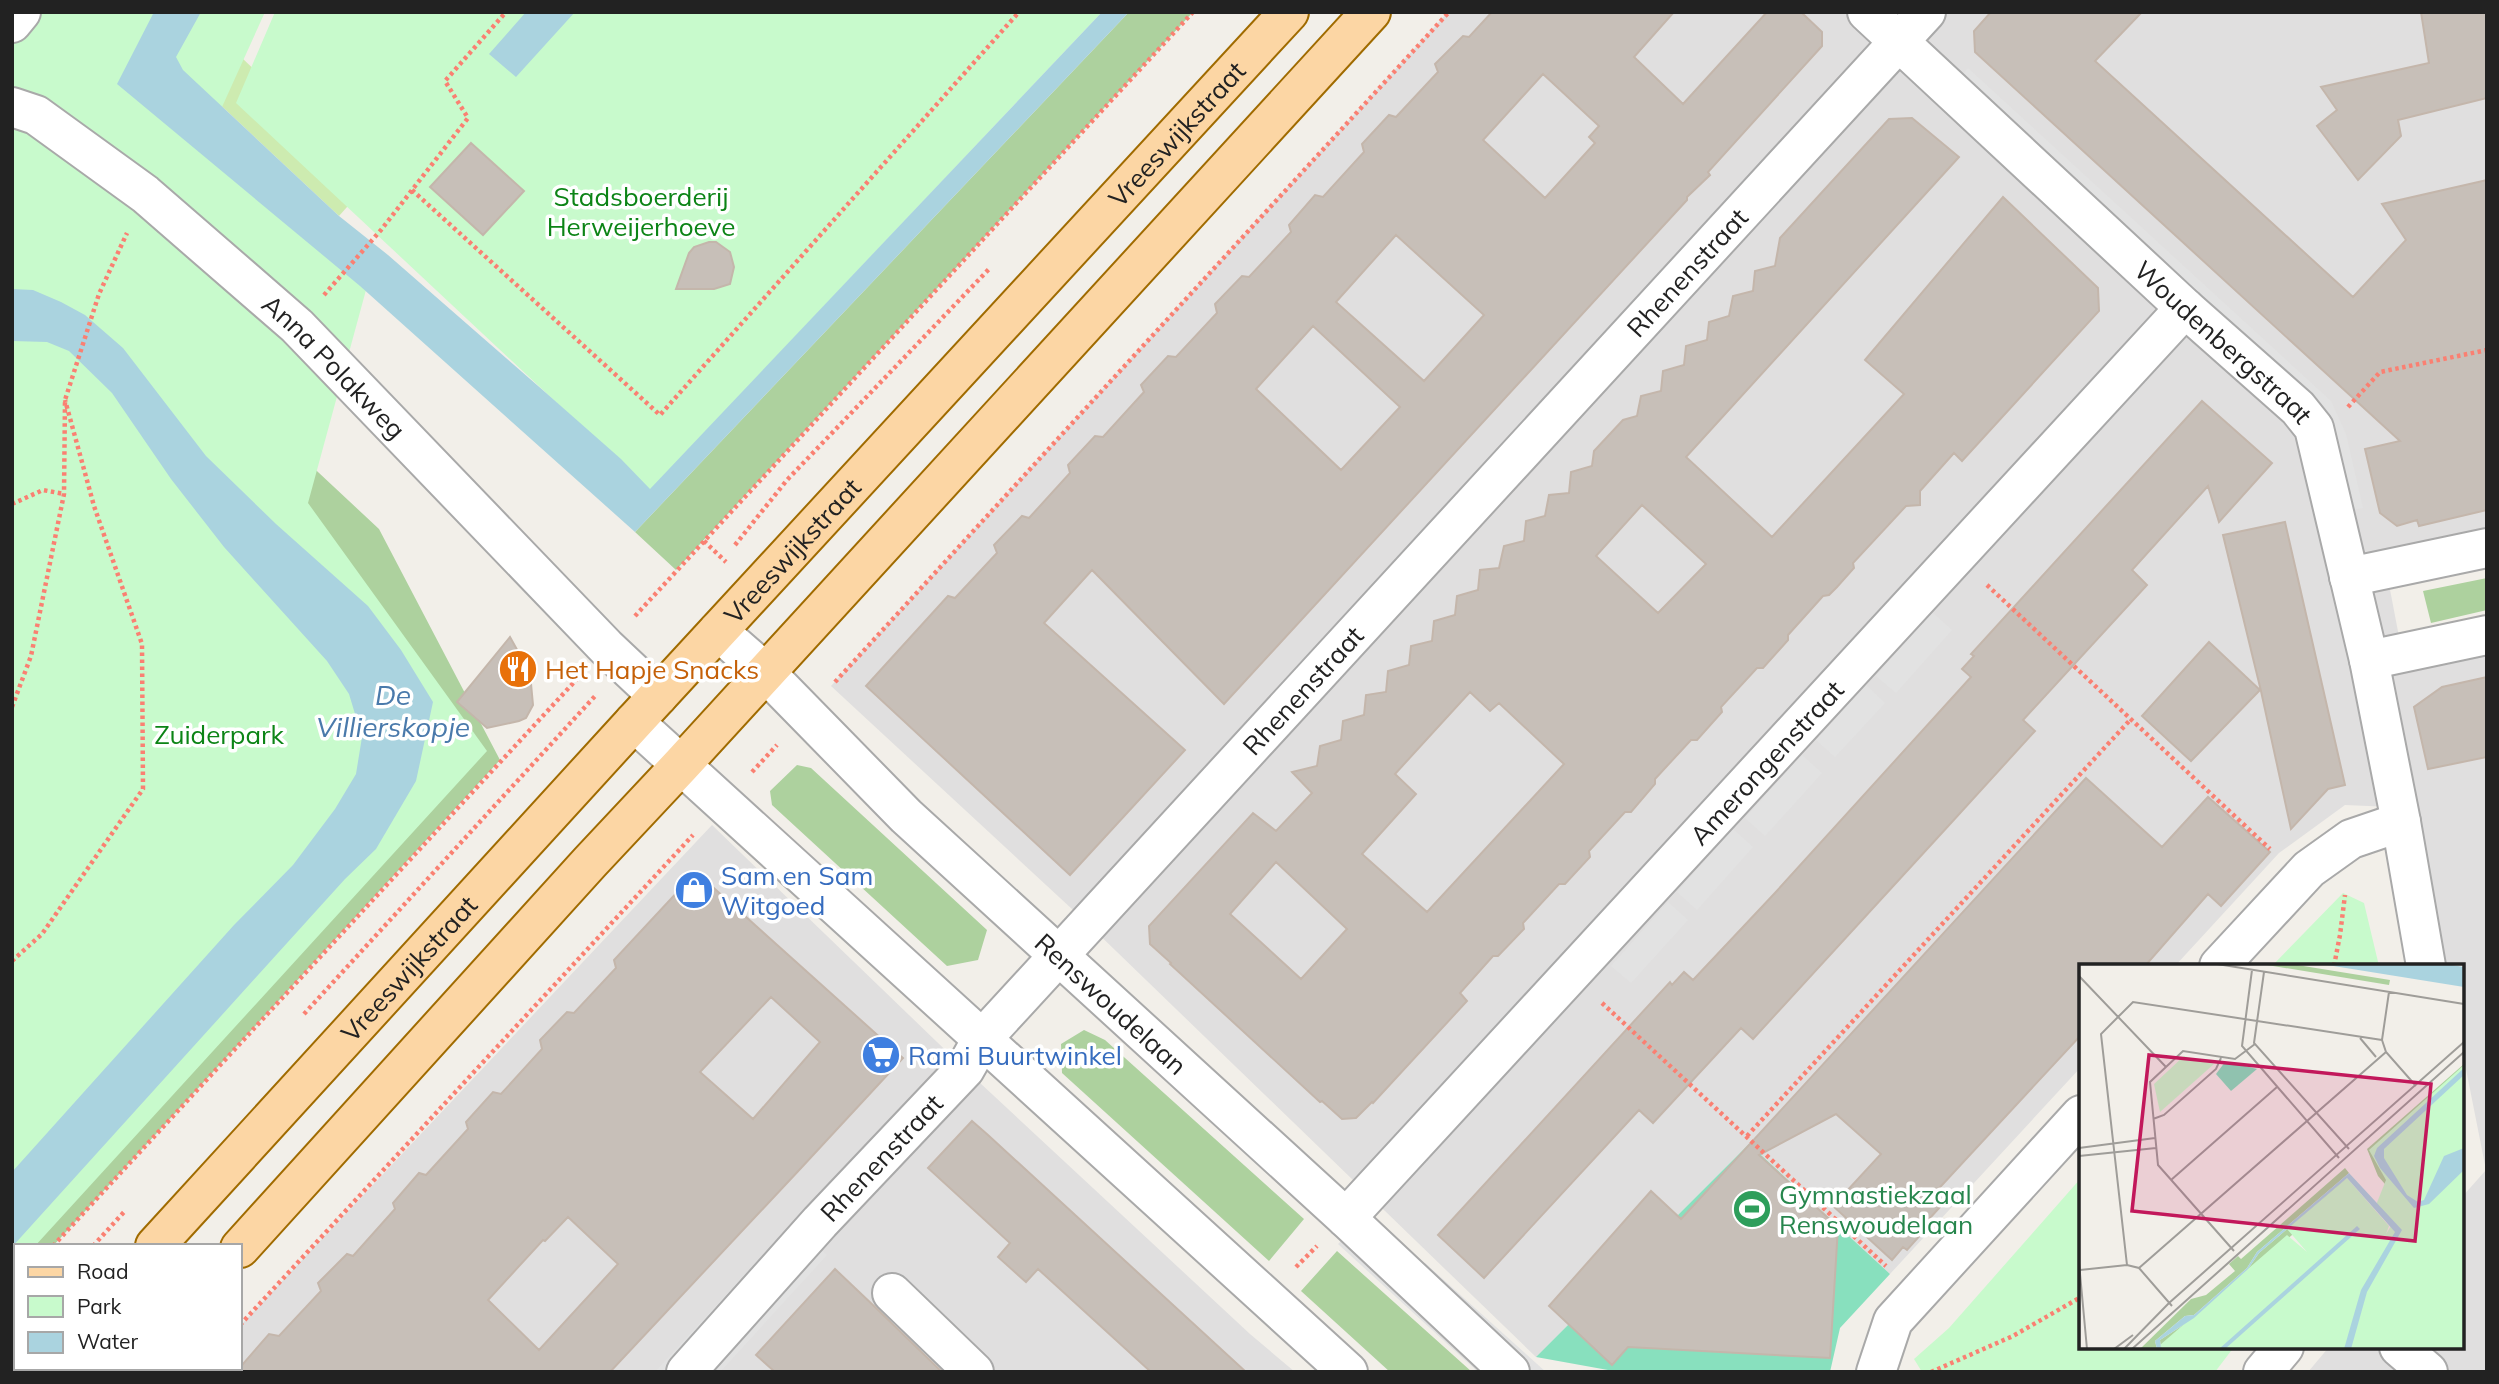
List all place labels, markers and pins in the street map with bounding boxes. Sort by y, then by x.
restaurant icon: Het Hapje Snacks [497,648,539,690]
place label: Het Hapje Snacks [545,653,759,686]
place label: Sam en Sam Witgoed [721,859,873,922]
shop icon: Sam en Sam Witgoed [673,869,715,911]
supermarket icon: Rami Buurtwinkel [860,1034,902,1076]
place label: Rami Buurtwinkel [908,1039,1122,1072]
place label: Gymnastiekzaal Renswoudelaan [1779,1178,1973,1241]
sports icon: Gymnastiekzaal Renswoudelaan [1731,1188,1773,1230]

